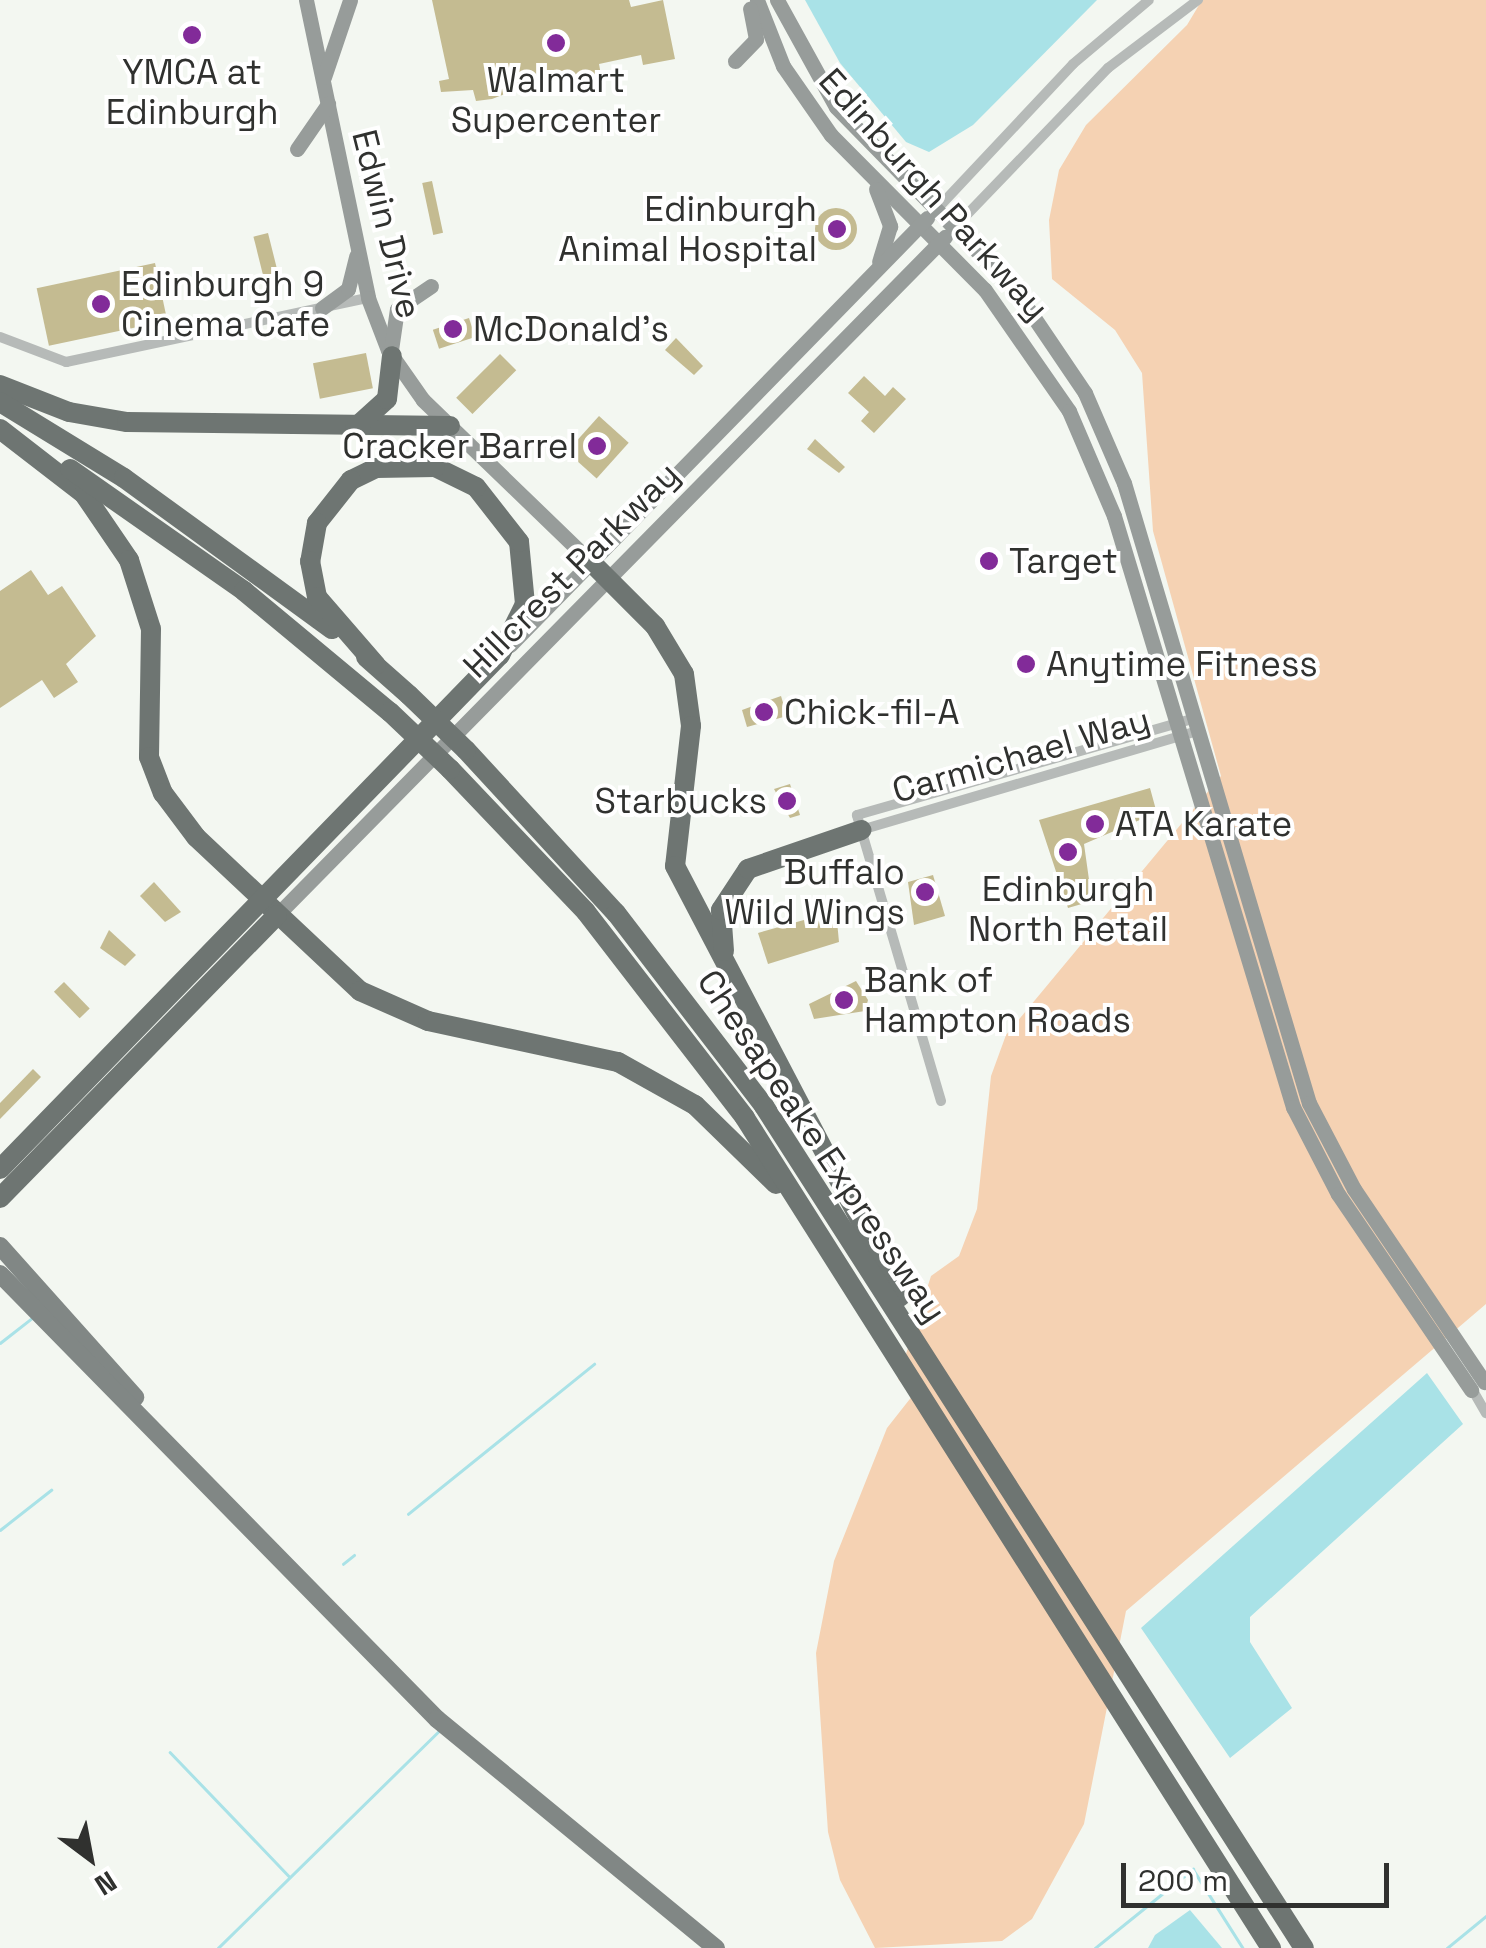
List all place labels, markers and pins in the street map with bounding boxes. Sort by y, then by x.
marker: YMCA at Edinburgh [181,24,203,46]
marker: Walmart Supercenter [545,32,567,54]
place label: YMCA at Edinburgh [106,51,278,133]
place label: Walmart Supercenter [451,59,661,141]
place label: Edinburgh Animal Hospital [558,188,817,270]
marker: Edinburgh Animal Hospital [826,218,848,240]
place label: Edinburgh 9 Cinema Cafe [121,263,330,345]
marker: Edinburgh 9 Cinema Cafe [90,293,112,315]
place label: McDonald's [473,308,669,350]
marker: McDonald's [442,318,464,340]
place label: Cracker Barrel [342,425,577,467]
marker: Cracker Barrel [586,435,608,457]
place label: Target [1009,540,1118,582]
marker: Target [978,550,1000,572]
place label: Anytime Fitness [1046,643,1318,685]
marker: Anytime Fitness [1015,653,1037,675]
place label: Chick-fil-A [784,691,960,733]
marker: Chick-fil-A [753,701,775,723]
place label: Starbucks [594,780,767,822]
marker: Starbucks [776,790,798,812]
place label: ATA Karate [1115,803,1293,845]
marker: ATA Karate [1084,813,1106,835]
marker: Edinburgh North Retail [1057,841,1079,863]
place label: Buffalo Wild Wings [724,851,905,933]
place label: Edinburgh North Retail [968,868,1168,950]
marker: Buffalo Wild Wings [914,881,936,903]
place label: Bank of Hampton Roads [864,959,1131,1041]
marker: Bank of Hampton Roads [833,989,855,1011]

